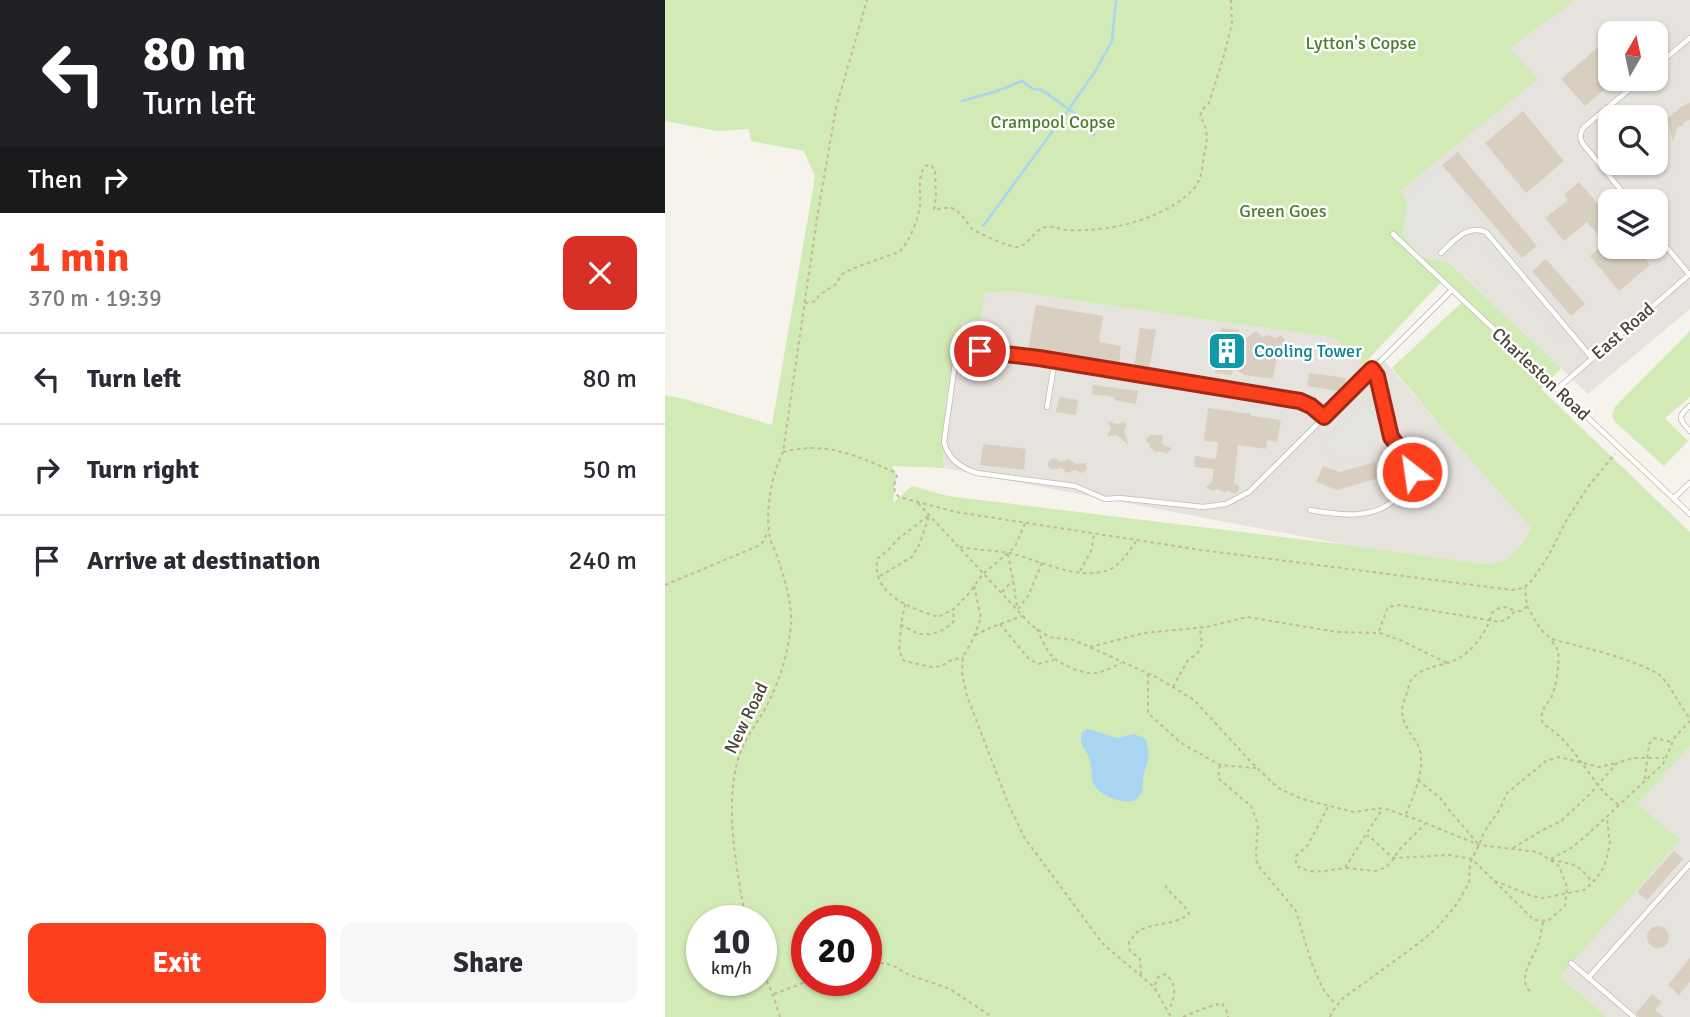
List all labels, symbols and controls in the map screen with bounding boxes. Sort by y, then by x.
north arrow [1598,21,1668,91]
map controls [1598,21,1668,259]
text: 80 m [143,24,246,84]
icon: left [28,28,119,119]
park label: Lytton's Copse [1306,32,1416,54]
text: Turn left [143,84,256,123]
button: search [1598,105,1668,175]
park label: Crampool Copse [991,111,1115,133]
icon: right [96,161,134,199]
text: Then [28,164,82,196]
button: layers [1598,189,1668,259]
park label: Green Goes [1239,200,1327,222]
text: 1 min [28,232,129,283]
button: close [563,236,637,310]
text: 370 m · 19:39 [28,284,162,313]
street label: East Road [1587,298,1659,364]
pin [950,321,1010,381]
street label: Charleston Road [1487,323,1595,425]
building icon: Cooling Tower [1206,330,1248,372]
icon: arrive [961,332,999,370]
place label: Cooling Tower [1254,340,1362,362]
icon: left [28,360,66,398]
text: Turn left [87,363,181,395]
text: 80 m [582,363,637,395]
position arrow [1375,435,1449,509]
icon: right [28,451,66,489]
text: Turn right [87,454,199,486]
text: 50 m [582,454,637,486]
icon: arrive [28,542,66,580]
text: Arrive at destination [87,545,320,577]
text: 240 m [568,545,637,577]
street label: New Road [719,679,773,757]
speed limit sign: 20 [791,905,882,996]
text: 10 [713,920,750,963]
button: Exit [28,923,326,1003]
button: Share [340,923,637,1003]
text: km/h [711,957,752,979]

